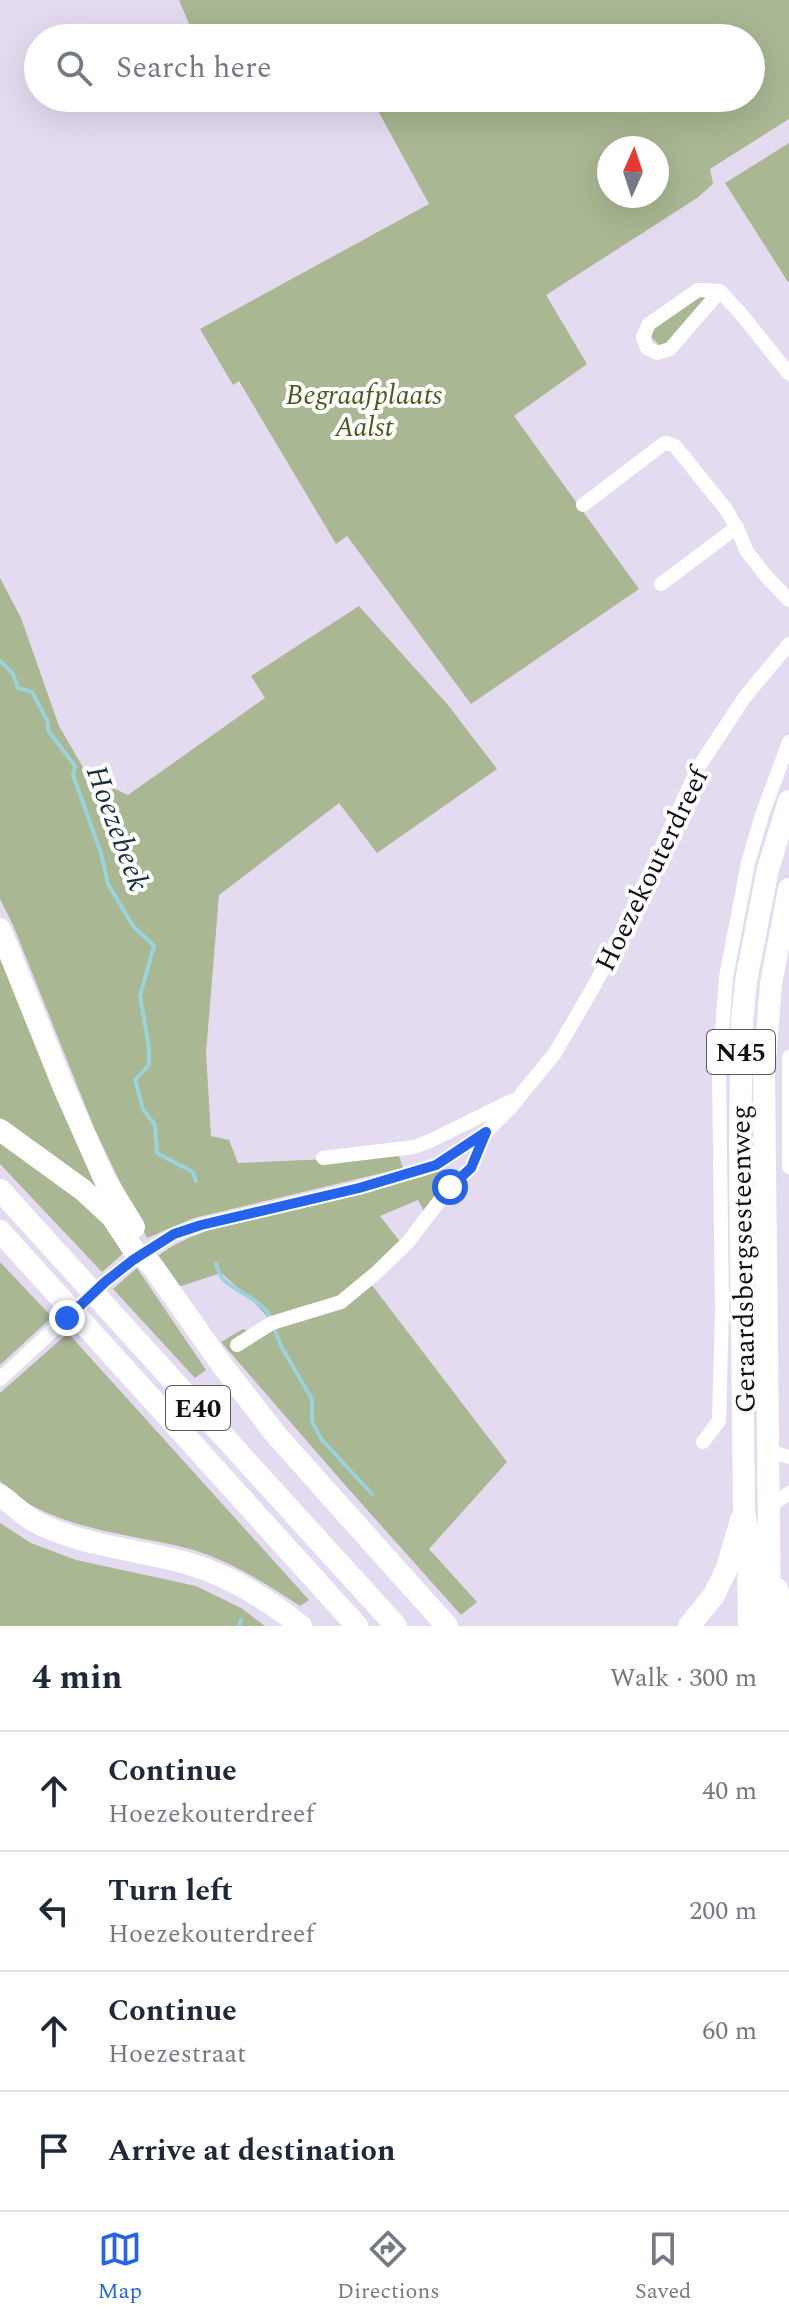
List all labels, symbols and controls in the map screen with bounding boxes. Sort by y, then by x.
search box [24,24,765,112]
text: Search here [116,45,272,91]
icon: search [52,46,96,90]
north arrow [597,136,669,208]
park label: Begraafplaats Aalst [286,374,442,449]
street label: Hoezekouterdreef [584,758,721,979]
water label: Hoezebeek [73,759,161,898]
road number: N45 [707,1030,775,1074]
street label: Geraardsbergsesteenweg [719,1104,768,1413]
route start [432,1169,468,1205]
route end [49,1300,85,1336]
road number: E40 [166,1386,230,1430]
text: 4 min [32,1652,122,1704]
text: Walk · 300 m [610,1658,757,1698]
text: Continue [108,1748,237,1794]
icon: ahead [32,1769,76,1813]
text: 40 m [702,1771,757,1811]
text: Hoezekouterdreef [108,1794,314,1834]
text: Turn left [108,1868,233,1914]
icon: left [32,1889,76,1933]
text: 200 m [689,1891,757,1931]
text: Hoezekouterdreef [108,1914,314,1954]
text: Continue [108,1988,237,2034]
icon: ahead [32,2009,76,2053]
text: 60 m [702,2011,757,2051]
text: Hoezestraat [108,2034,246,2074]
text: Arrive at destination [108,2128,395,2174]
icon: arrive [32,2129,76,2173]
tab: Map [98,2227,142,2308]
tab: Directions [337,2227,440,2308]
tab: Saved [635,2227,691,2308]

